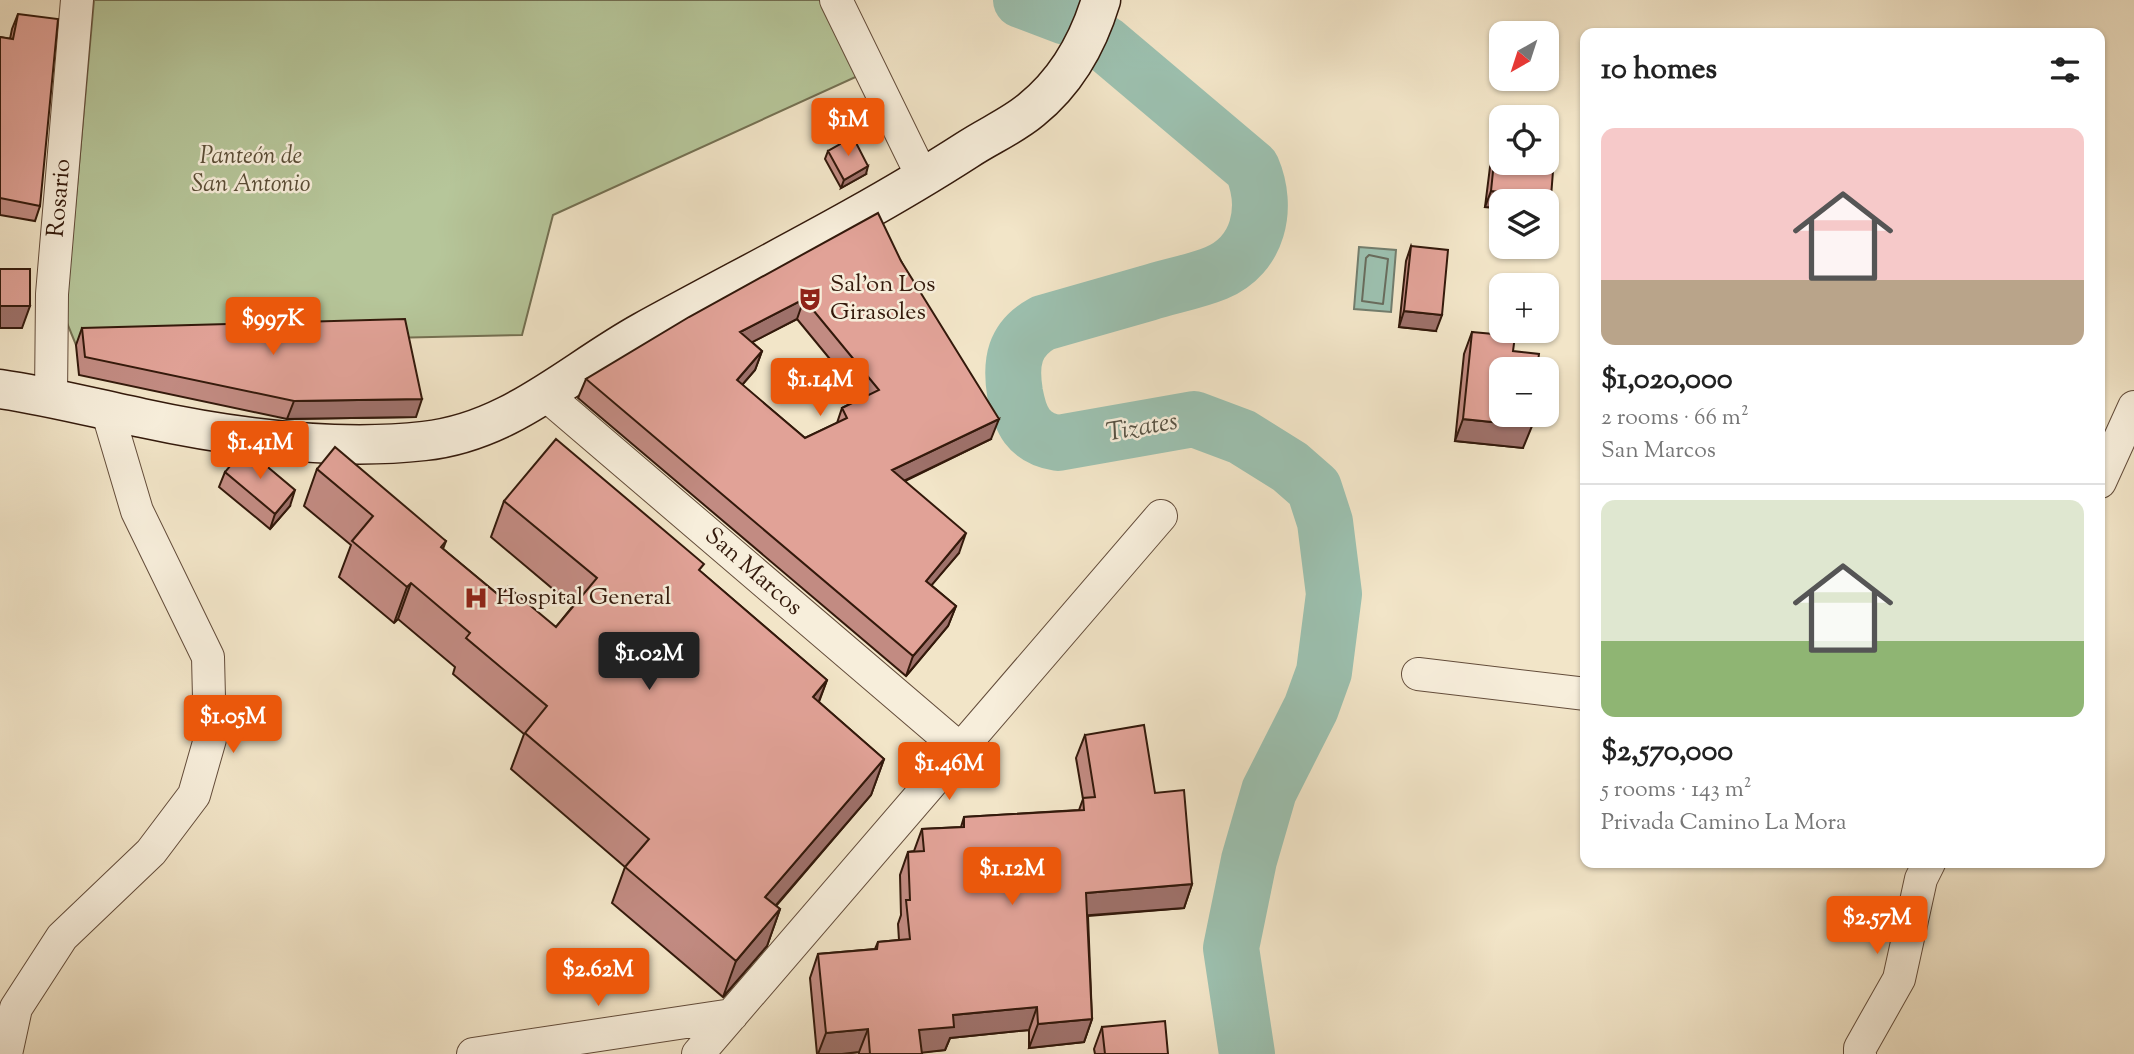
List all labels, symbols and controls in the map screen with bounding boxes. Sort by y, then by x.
north arrow [1489,21,1559,91]
map controls [1489,21,1559,427]
text: 10 homes [1601,49,1717,92]
icon: filters [2046,51,2084,89]
pin: $1M [814,99,882,158]
text: $1M [827,104,869,137]
button: locate [1489,105,1559,175]
park label: Panteón de San Antonio [191,140,311,202]
street label: Rosario [40,157,80,239]
icon: home [1780,173,1906,299]
button: layers [1489,189,1559,259]
place label: Sal'on Los Girasoles [830,268,936,330]
button: + [1489,273,1559,343]
theatre icon: Sal'on Los Girasoles [796,285,824,313]
pin: $997K [224,298,322,357]
text: $997K [242,303,304,336]
button: − [1489,357,1559,427]
pin: $1.14M [763,358,877,418]
text: $1,020,000 [1601,359,1733,402]
text: $1.14M [787,364,853,397]
text: 2 rooms · 66 m² [1601,402,1749,435]
water label: Tizates [1103,404,1181,452]
pin: $1.41M [203,421,317,481]
text: $1.41M [227,427,293,460]
text: San Marcos [1601,435,1716,468]
street label: San Marcos [697,520,809,624]
icon: home [1780,545,1906,671]
place label: Hospital General [496,581,672,615]
hospital icon: Hospital General [462,584,490,612]
pin: $1.02M [592,632,706,692]
text: $1.02M [614,638,684,671]
pin: $1.05M [176,696,290,755]
text: $1.05M [200,701,266,734]
text: $2,570,000 [1601,731,1733,774]
pin: $1.46M [892,742,1006,802]
text: $1.46M [914,748,984,781]
text: 5 rooms · 143 m² [1601,774,1752,807]
text: Privada Camino La Mora [1601,807,1847,840]
pin: $1.12M [955,848,1069,907]
text: $1.12M [979,853,1045,886]
pin: $2.57M [1820,897,1934,956]
text: $2.57M [1842,902,1912,935]
pin: $2.62M [541,948,655,1008]
text: $2.62M [562,954,634,987]

